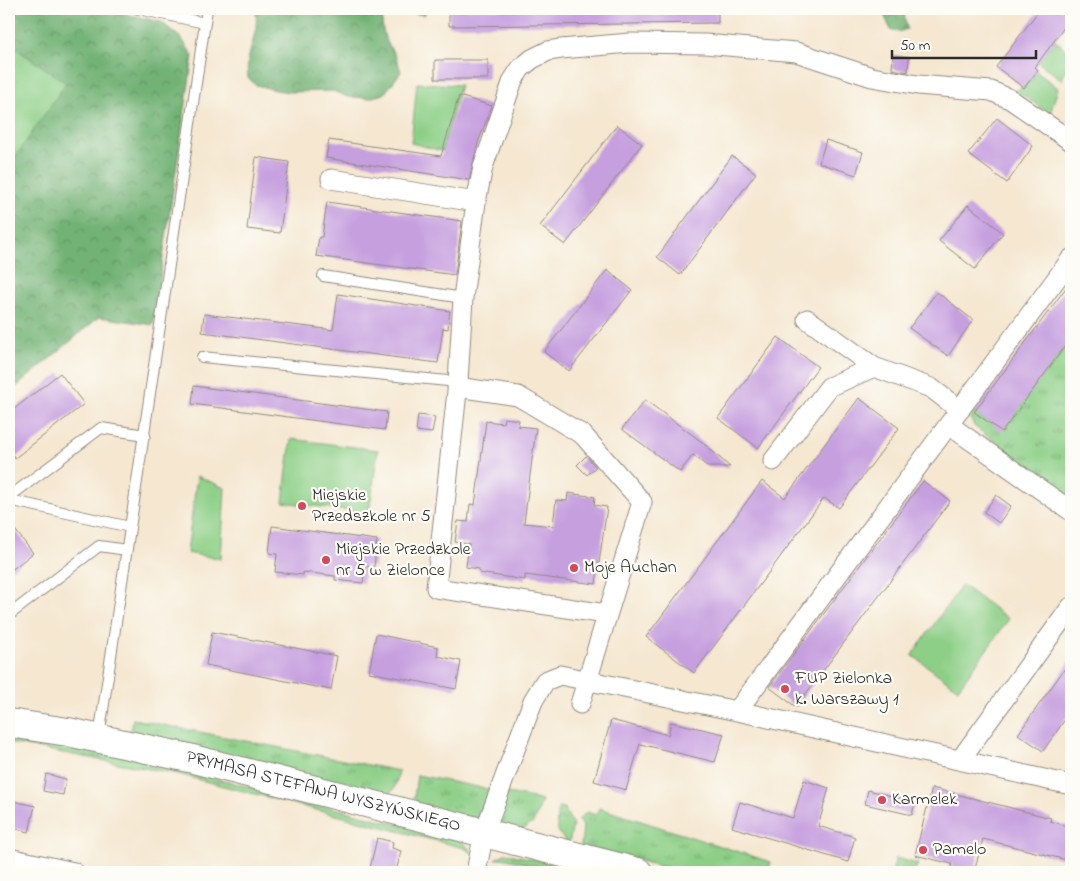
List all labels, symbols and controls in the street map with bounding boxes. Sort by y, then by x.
scale bar [892,28,1036,60]
text: 50 m [900,35,931,57]
place label: Miejskie Przedszkole nr 5 [312,483,431,530]
marker: Miejskie Przedszkole nr 5 [296,500,308,512]
place label: Miejskie Przedzkole nr 5 w Zielonce [336,537,472,584]
marker: Miejskie Przedzkole nr 5 w Zielonce [320,554,332,566]
place label: Moje Auchan [584,555,677,581]
marker: Moje Auchan [568,562,580,574]
place label: FUP Zielonka k. Warszawy 1 [794,666,899,713]
marker: FUP Zielonka k. Warszawy 1 [779,683,791,695]
street label: PRYMASA STEFANA WYSZYŃSKIEGO [183,745,463,839]
place label: Karmelek [892,787,957,813]
marker: Karmelek [876,794,888,806]
place label: Pamelo [933,837,986,863]
marker: Pamelo [917,844,929,856]

